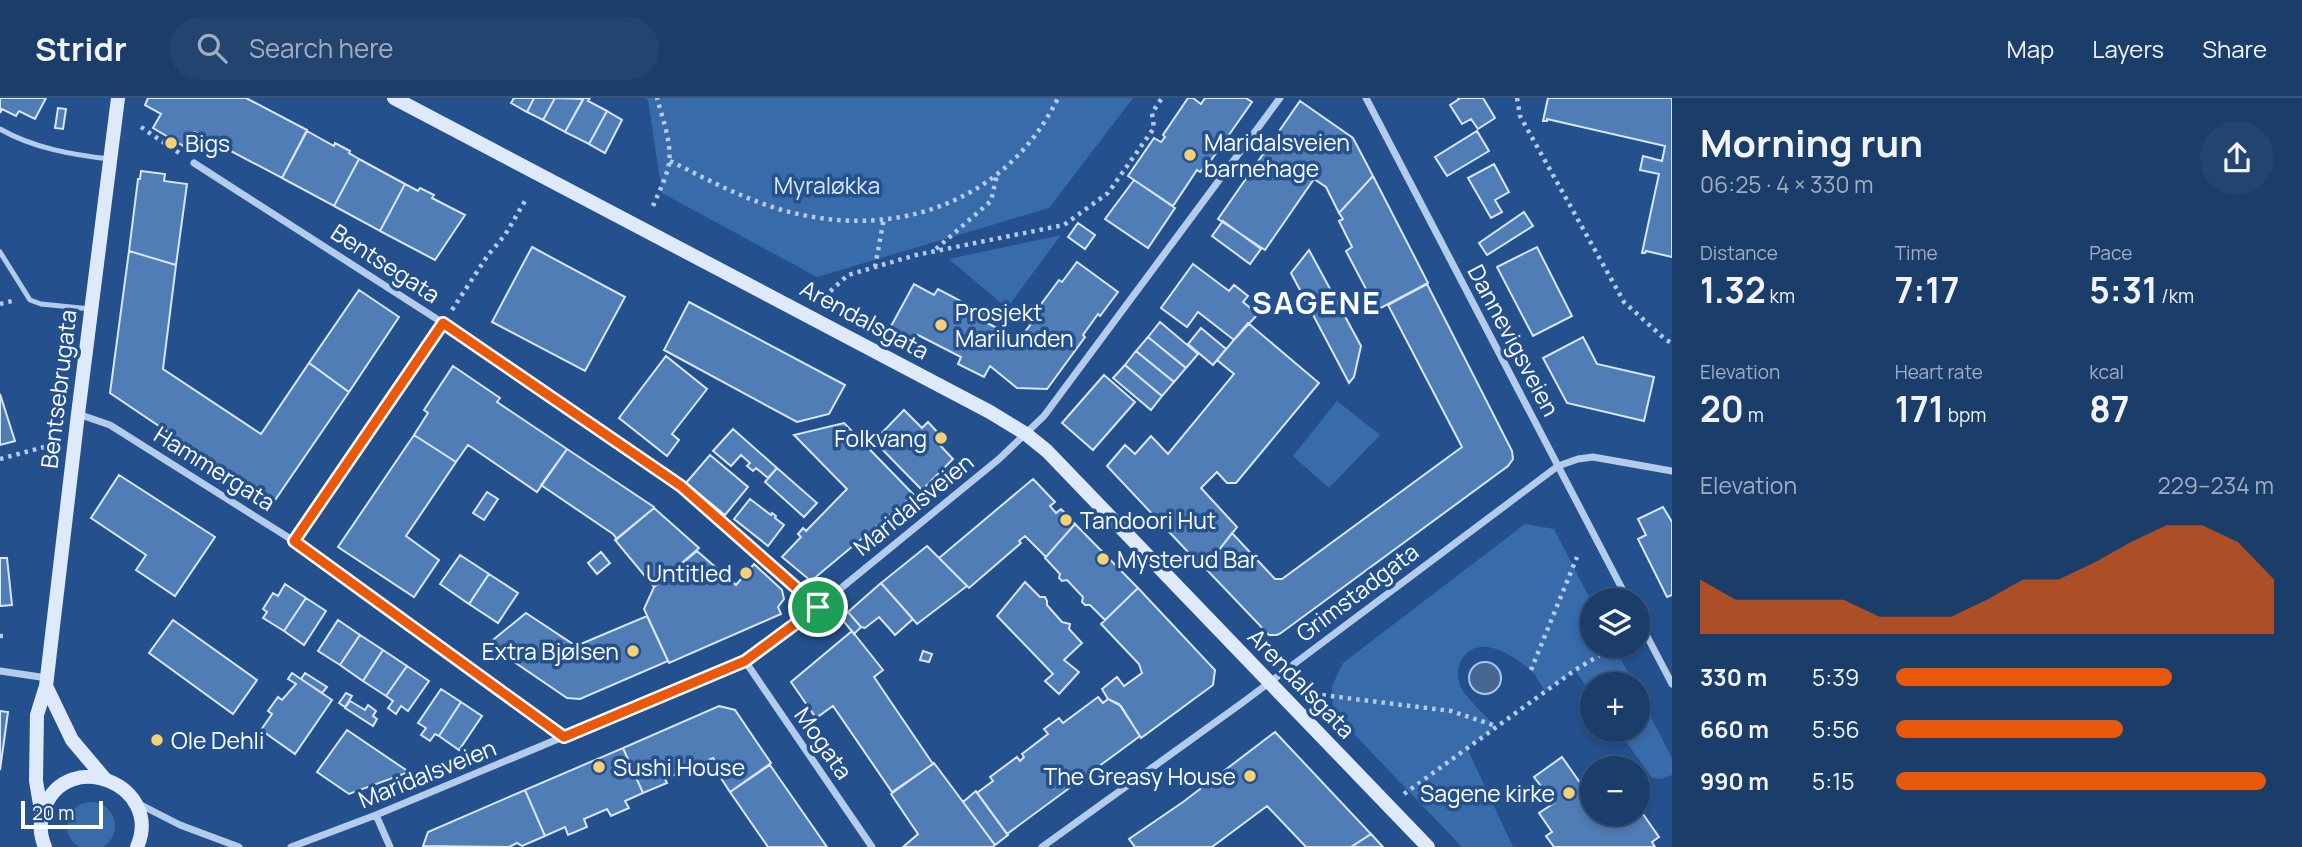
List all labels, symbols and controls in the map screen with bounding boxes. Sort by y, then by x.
search box [169,17,659,80]
text: Stridr [35,26,127,71]
icon: search [193,29,231,67]
text: Search here [249,30,393,66]
text: Map [2007,32,2054,65]
text: Layers [2092,32,2164,65]
text: Share [2202,32,2267,65]
text: Morning run [1700,116,1923,168]
button: share [2200,121,2274,195]
place label: Maridalsveien barnehage [1204,126,1350,184]
place label: Bigs [185,127,230,159]
marker: Bigs [163,135,179,151]
marker: Maridalsveien barnehage [1182,147,1198,163]
text: 06:25 · 4 × 330 m [1700,168,1874,200]
park label: Myraløkka [774,169,880,201]
street label: Bentsegata [325,216,447,310]
text: Distance [1700,240,1778,266]
text: Time [1895,240,1938,266]
text: Pace [2089,240,2132,266]
street label: Dannevigsveien [1461,259,1567,421]
text: 1.32 [1700,266,1766,314]
text: 7:17 [1895,266,1959,314]
text: 5:31 [2089,266,2158,314]
street label: Arendalsgata [795,272,935,366]
district label: SAGENE [1252,282,1382,323]
text: km [1766,283,1795,309]
text: /km [2158,283,2194,309]
place label: Prosjekt Marilunden [955,296,1074,354]
street label: Bentsebrugata [32,308,84,470]
marker: Prosjekt Marilunden [933,317,949,333]
text: Elevation [1700,359,1780,385]
text: Heart rate [1895,359,1983,385]
text: kcal [2089,359,2124,385]
text: 20 [1700,385,1744,433]
text: 171 [1895,385,1944,433]
text: 87 [2089,385,2129,433]
text: m [1744,402,1764,428]
text: bpm [1944,402,1986,428]
street label: Hammergata [148,418,282,518]
place label: Folkvang [834,422,927,454]
marker: Folkvang [933,430,949,446]
street label: Maridalsveien [846,446,980,562]
text: Elevation [1700,469,1797,501]
text: 229–234 m [2158,469,2274,501]
place label: Tandoori Hut [1080,504,1216,536]
marker: Tandoori Hut [1058,512,1074,528]
street label: Grimstadgata [1289,535,1425,649]
place label: Mysterud Bar [1117,543,1258,575]
marker: Mysterud Bar [1095,551,1111,567]
place label: Untitled [646,557,732,589]
marker: Untitled [738,565,754,581]
pin [788,577,848,637]
icon: arrive [799,588,837,626]
map controls [1580,588,1650,826]
button: layers [1580,588,1650,658]
street label: Arendalsgata [1241,621,1363,745]
place label: Extra Bjølsen [482,635,619,667]
marker: Extra Bjølsen [625,643,641,659]
text: 330 m [1700,661,1767,693]
text: 5:39 [1812,661,1859,693]
button: + [1580,672,1650,742]
street label: Mogata [788,701,860,785]
text: 660 m [1700,713,1769,745]
text: 5:56 [1812,713,1860,745]
place label: Ole Dehli [171,724,264,756]
street label: Maridalsveien [353,731,501,815]
marker: Ole Dehli [149,732,165,748]
place label: Sushi House [613,751,745,783]
button: − [1580,756,1650,826]
marker: Sushi House [591,759,607,775]
place label: The Greasy House [1043,760,1236,792]
text: 990 m [1700,765,1769,797]
text: 5:15 [1812,765,1854,797]
marker: The Greasy House [1242,768,1258,784]
place label: Sagene kirke [1420,777,1555,809]
marker: Sagene kirke [1561,785,1577,801]
scale bar [21,798,103,830]
text: 20 m [32,800,74,826]

